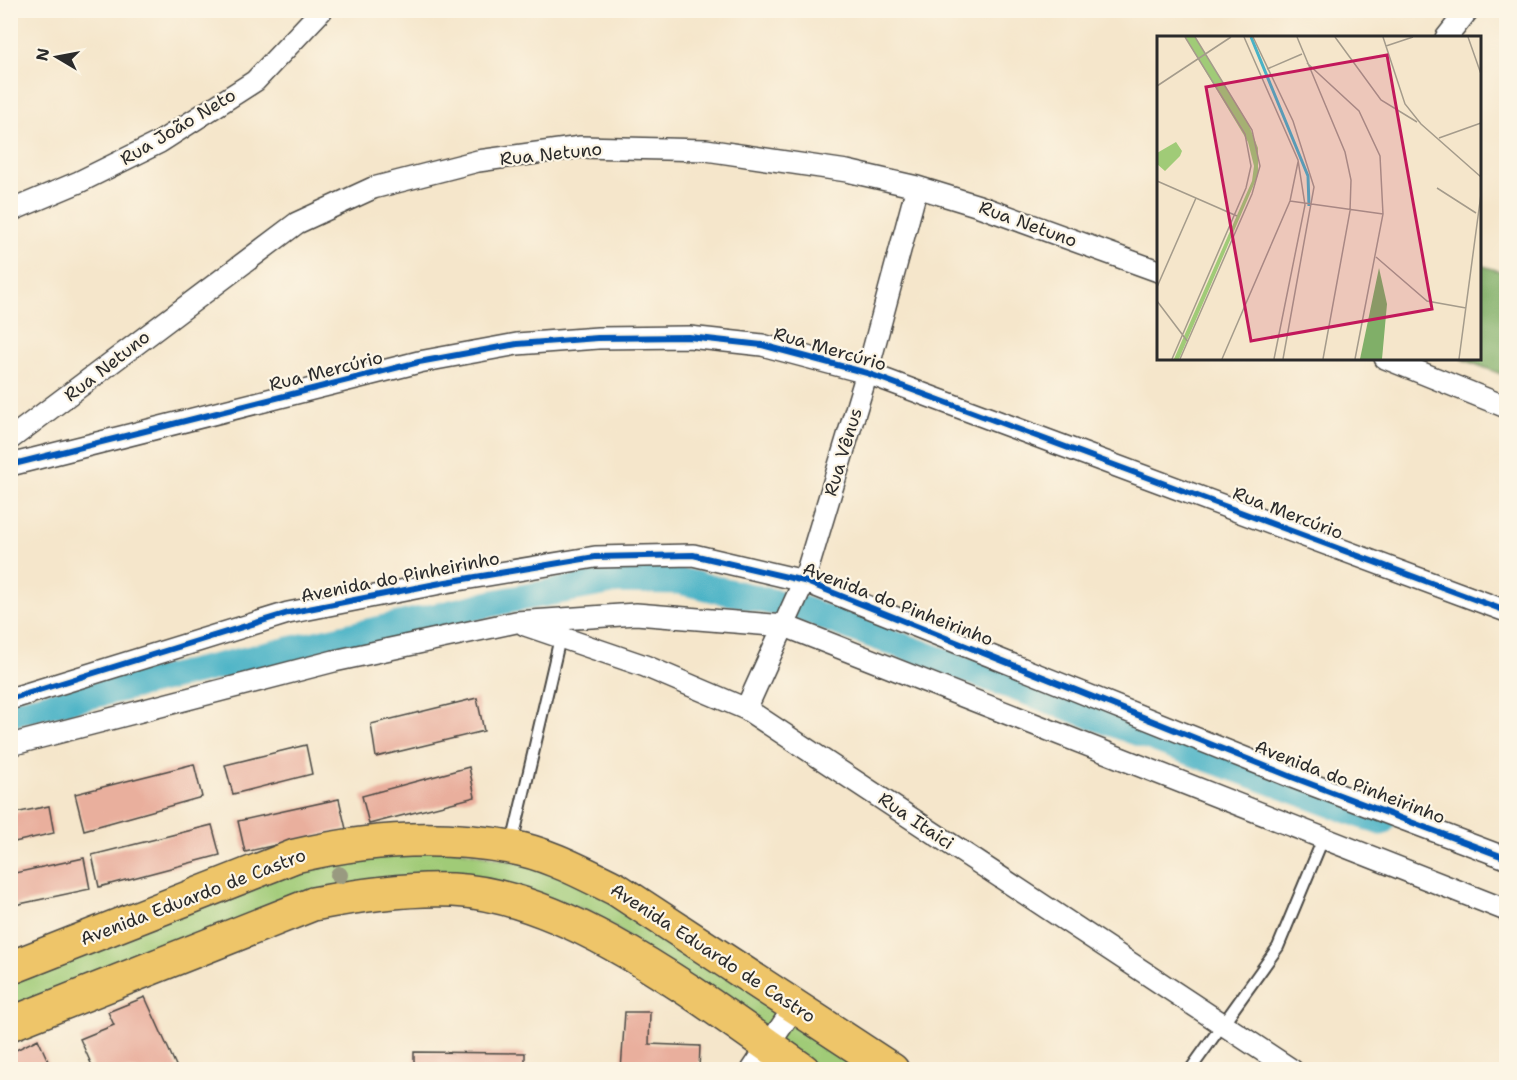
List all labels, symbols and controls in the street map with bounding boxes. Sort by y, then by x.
north arrow [27,27,87,87]
inset map [1157,36,1481,360]
text: N [31,46,54,63]
street label: Rua João Neto [116,83,240,171]
street label: Rua Netuno [499,137,603,171]
street label: Rua Netuno [976,195,1080,253]
street label: Rua Mercúrio [771,321,889,377]
street label: Rua Netuno [59,325,155,407]
street label: Rua Mercúrio [267,345,385,397]
street label: Rua Vênus [818,405,868,499]
street label: Rua Mercúrio [1229,481,1347,545]
street label: Avenida do Pinheirinho [298,546,502,608]
street label: Avenida do Pinheirinho [799,557,997,651]
street label: Avenida do Pinheirinho [1251,735,1449,829]
street label: Rua Itaici [874,787,958,855]
street label: Avenida Eduardo de Castro [77,843,309,951]
street label: Avenida Eduardo de Castro [606,878,820,1028]

